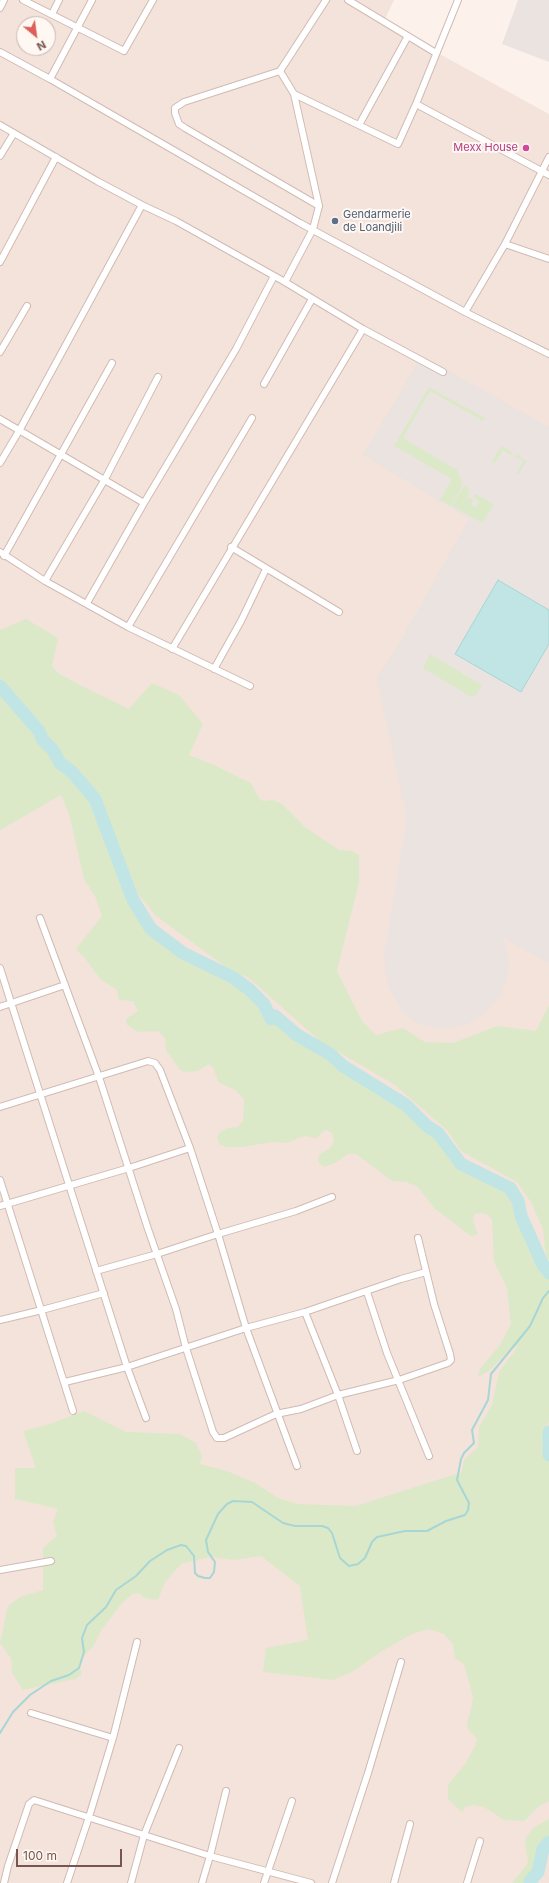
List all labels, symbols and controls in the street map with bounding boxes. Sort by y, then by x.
north arrow [16,16,56,56]
text: N [34,37,48,54]
place label: Mexx House [453,141,518,155]
marker: Mexx House [521,143,531,153]
place label: Gendarmerie de Loandjili [343,208,411,234]
marker: Gendarmerie de Loandjili [330,216,340,226]
scale bar [18,1841,124,1867]
text: 100 m [23,1848,57,1863]

